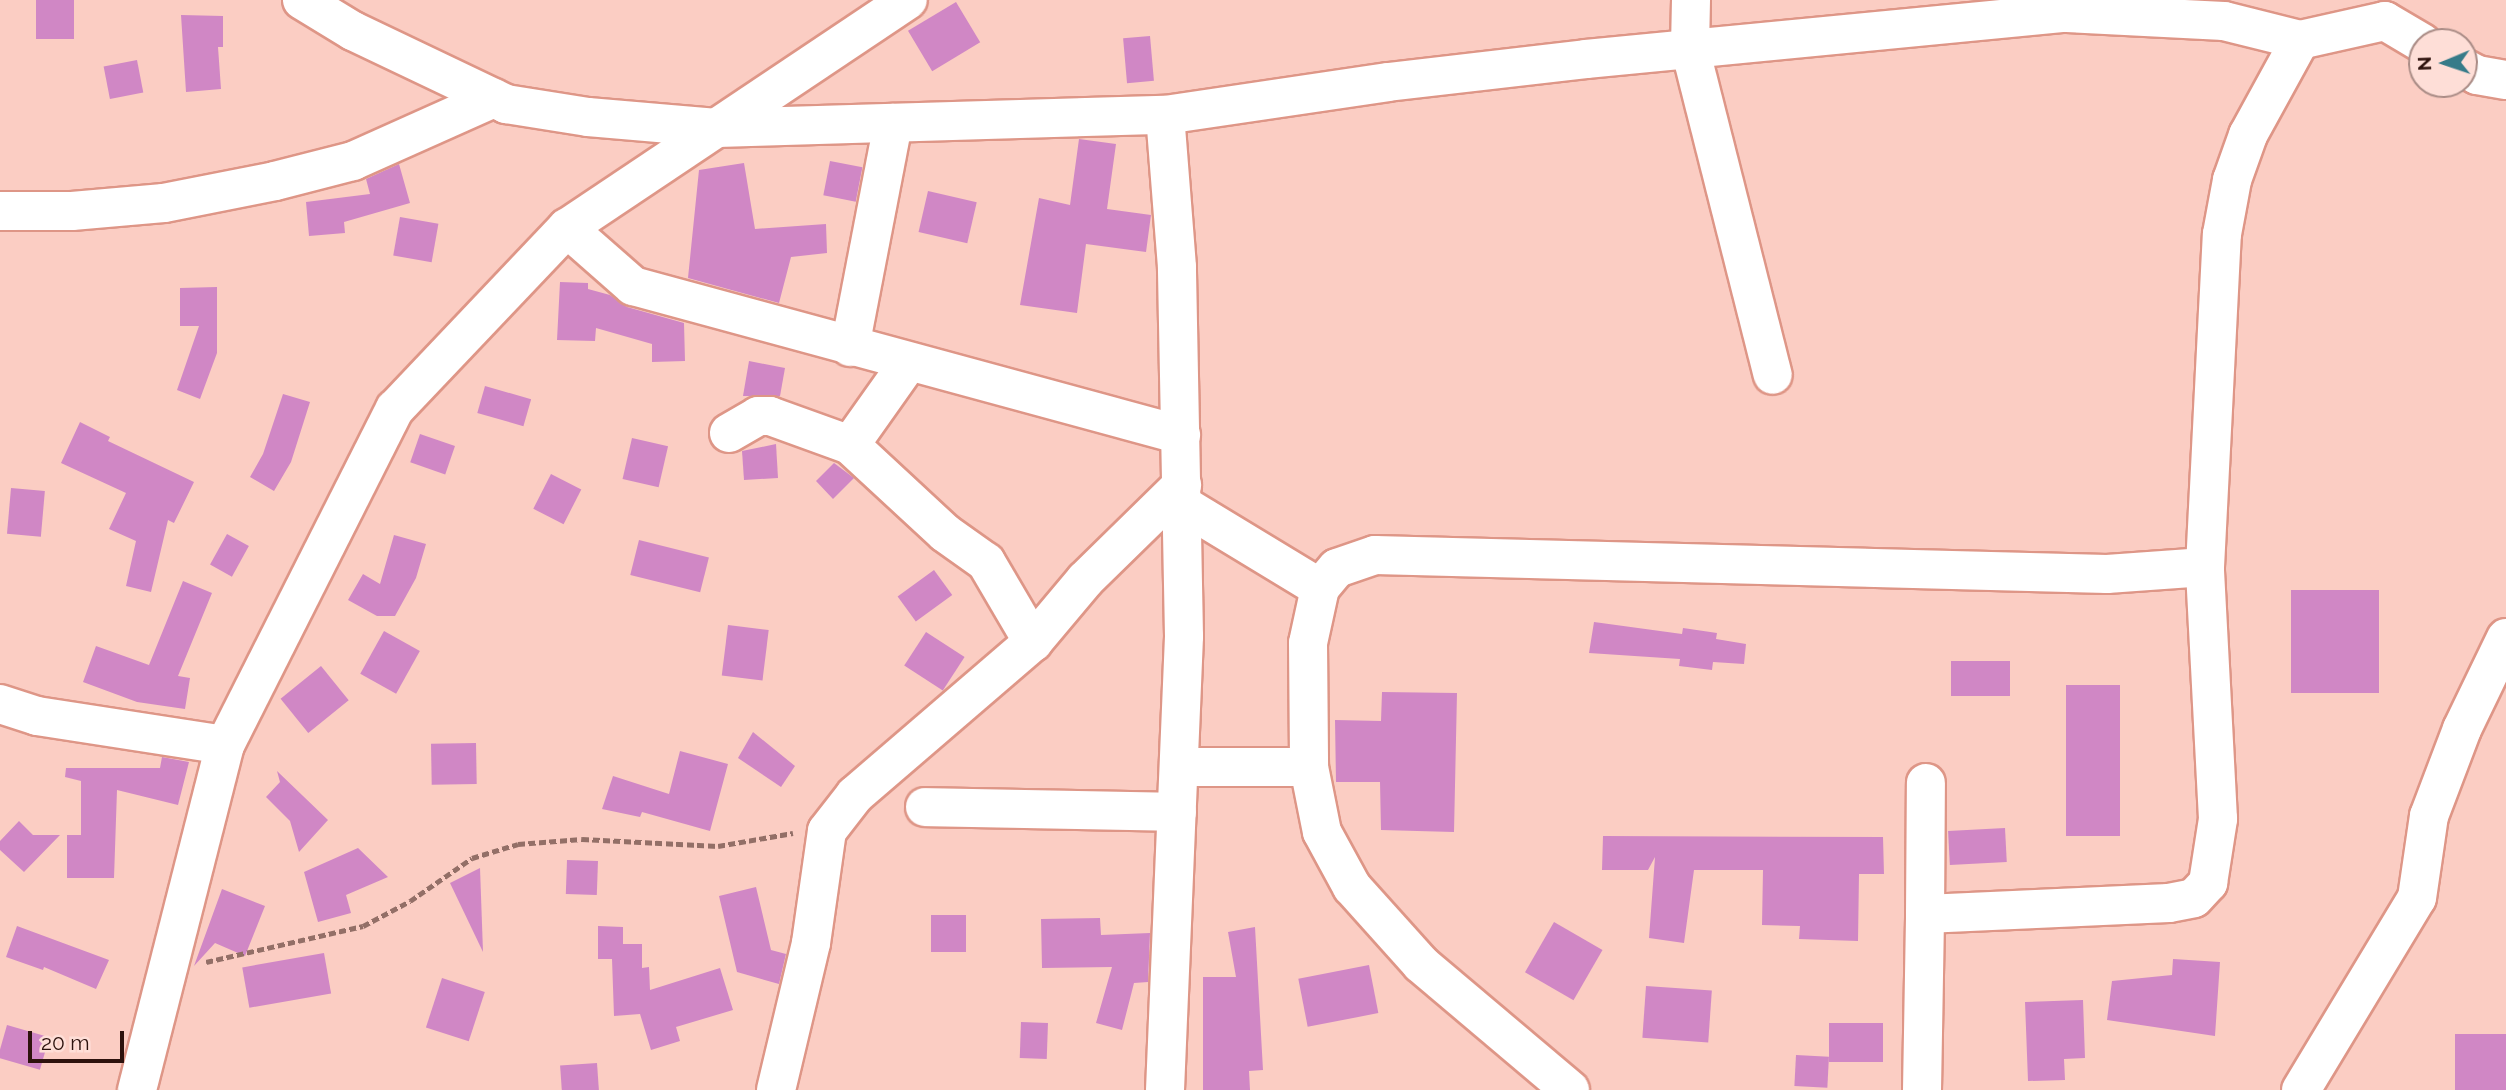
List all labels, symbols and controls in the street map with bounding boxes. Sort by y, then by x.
north arrow [2408,28,2478,98]
text: N [2413,56,2435,71]
scale bar [32,1016,128,1060]
text: 20 m [41,1030,89,1055]

